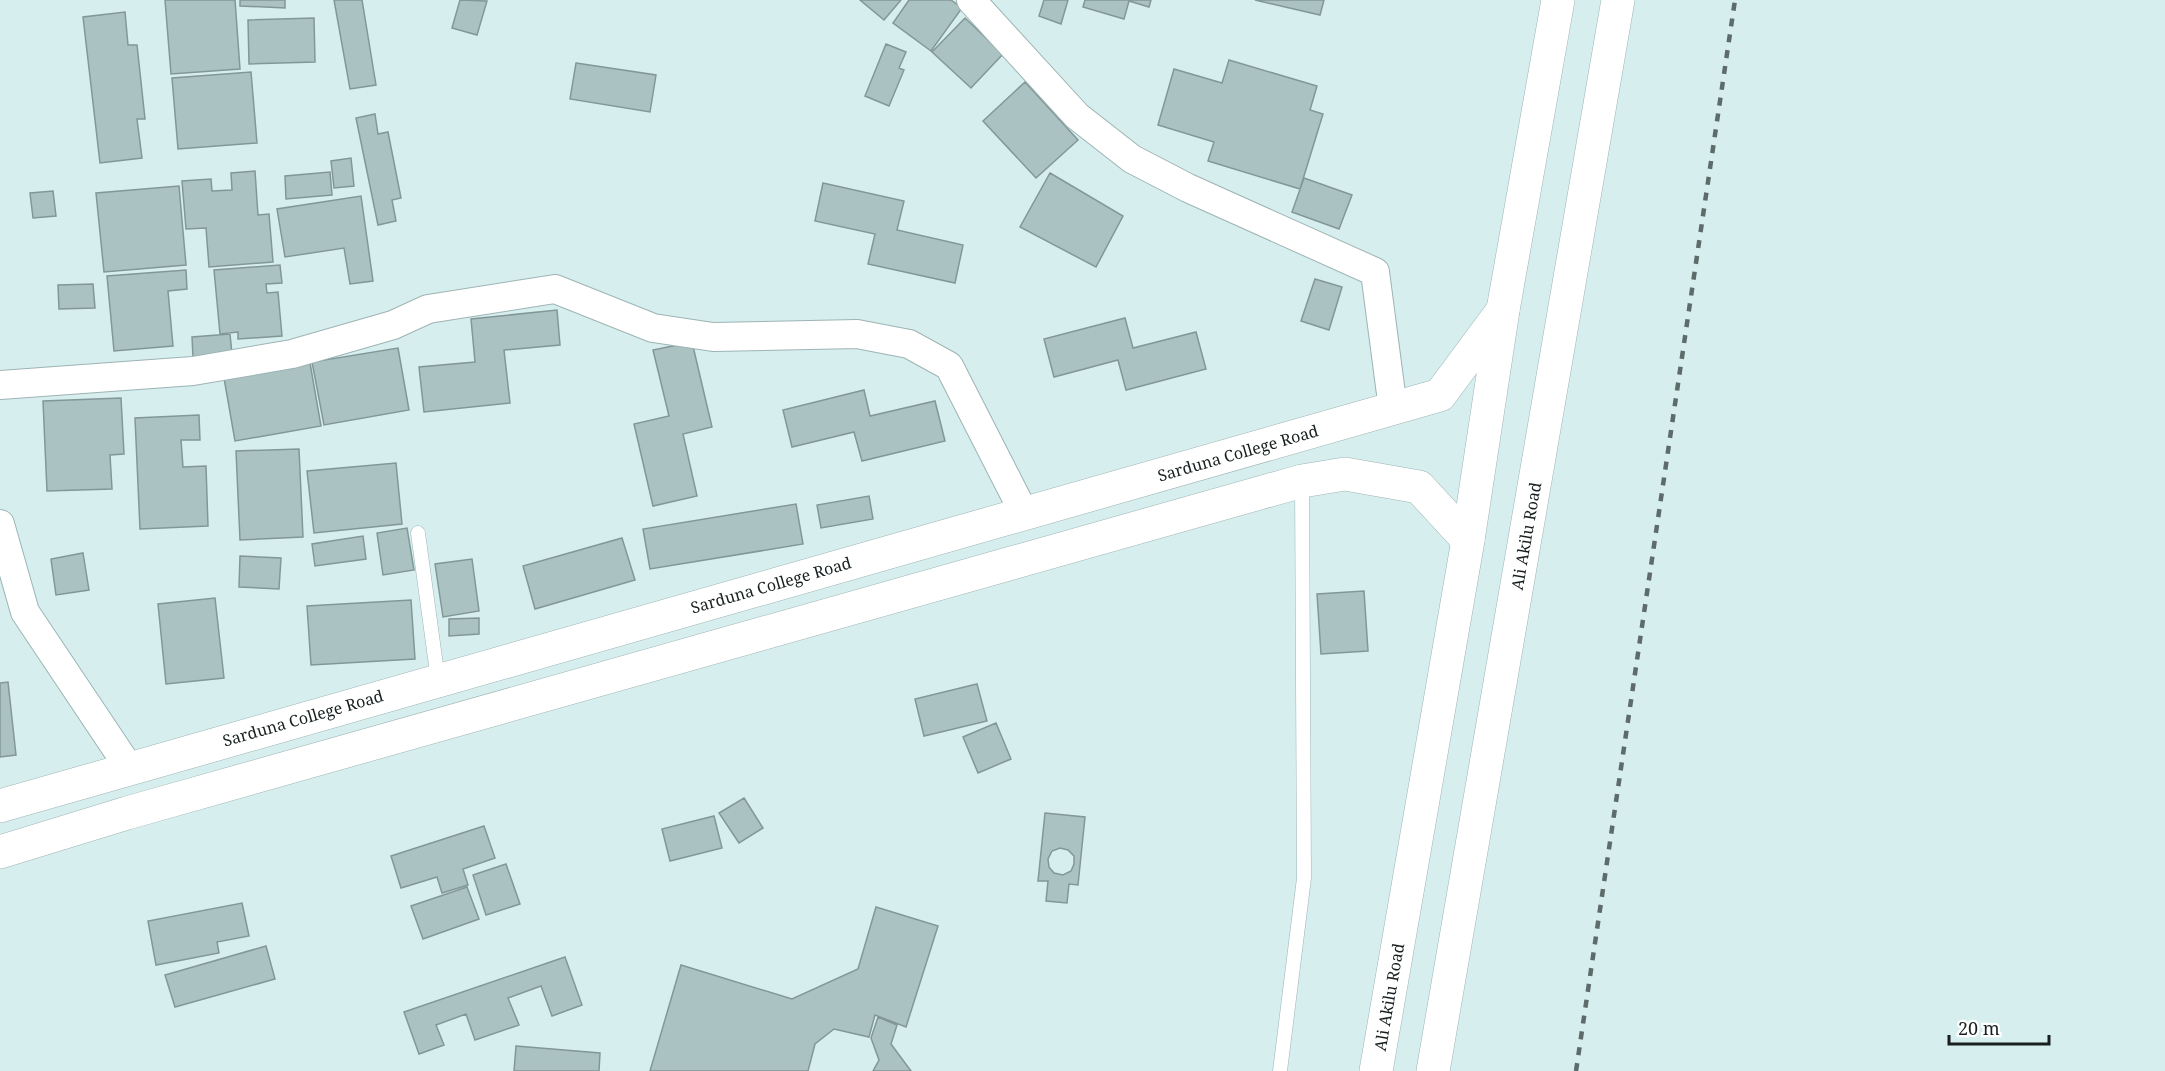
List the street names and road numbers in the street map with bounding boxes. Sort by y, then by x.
street label: Sarduna College Road [1155,419,1321,486]
street label: Ali Akilu Road [1506,480,1546,592]
street label: Sarduna College Road [688,551,854,618]
street label: Sarduna College Road [220,684,386,751]
street label: Ali Akilu Road [1369,941,1409,1053]

